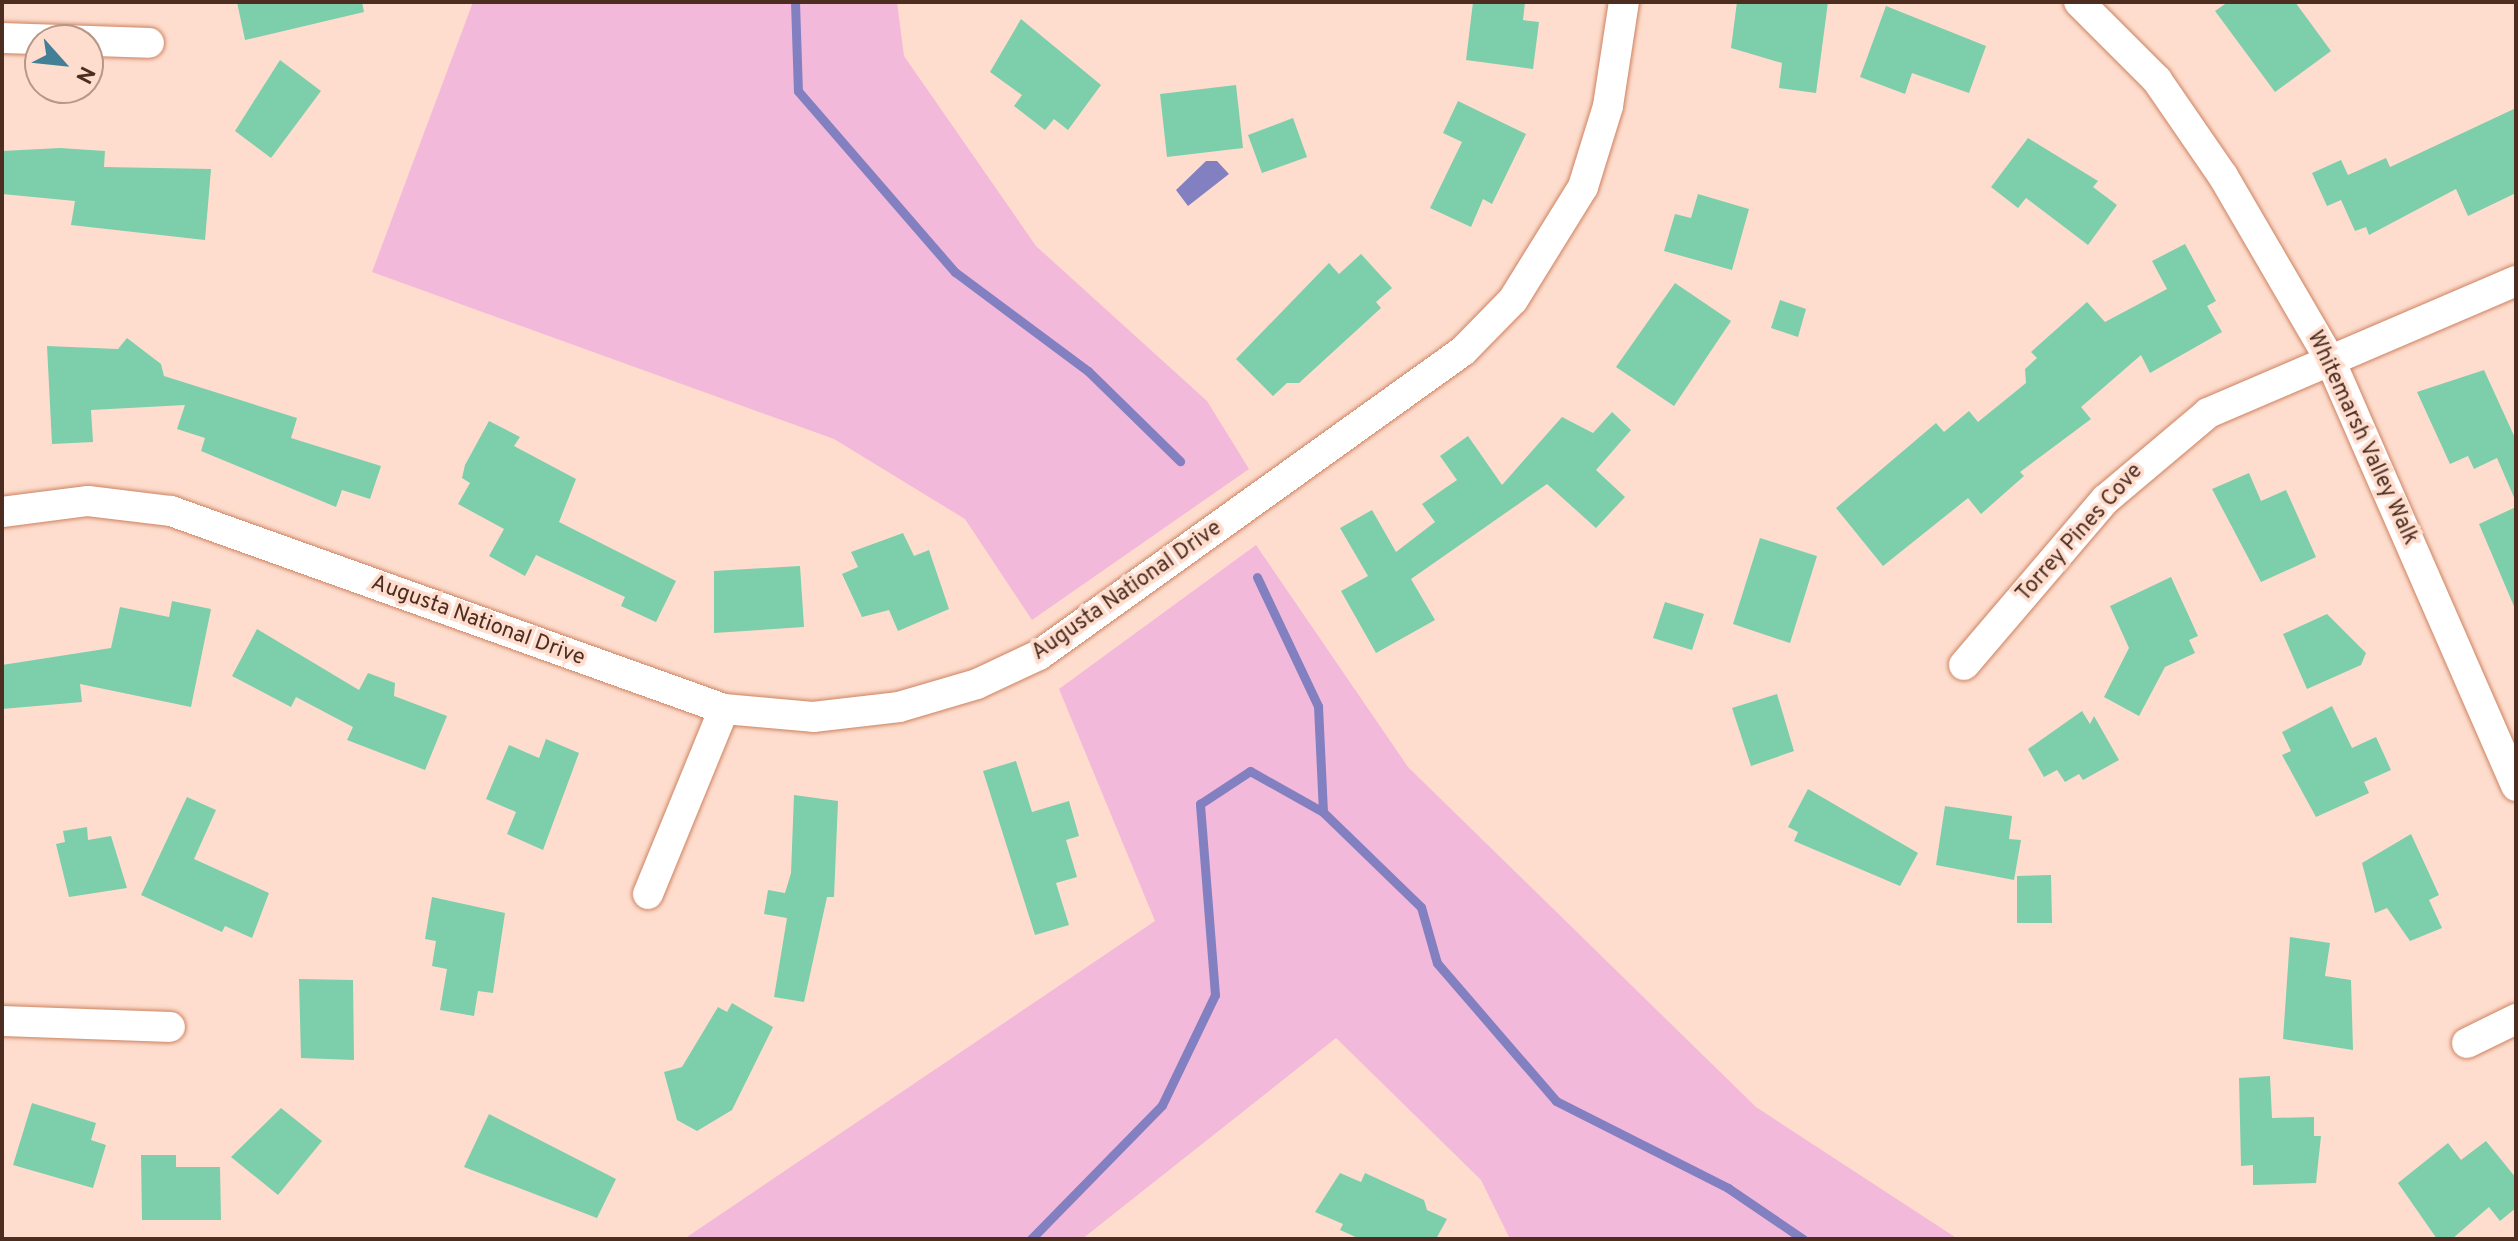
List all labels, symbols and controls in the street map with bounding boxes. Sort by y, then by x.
north arrow [24,24,104,104]
text: N [68,61,100,87]
street label: Whitemarsh Valley Walk [2300,326,2424,550]
street label: Torrey Pines Cove [2011,459,2149,607]
street label: Augusta National Drive [1027,515,1227,667]
street label: Augusta National Drive [367,570,589,672]

